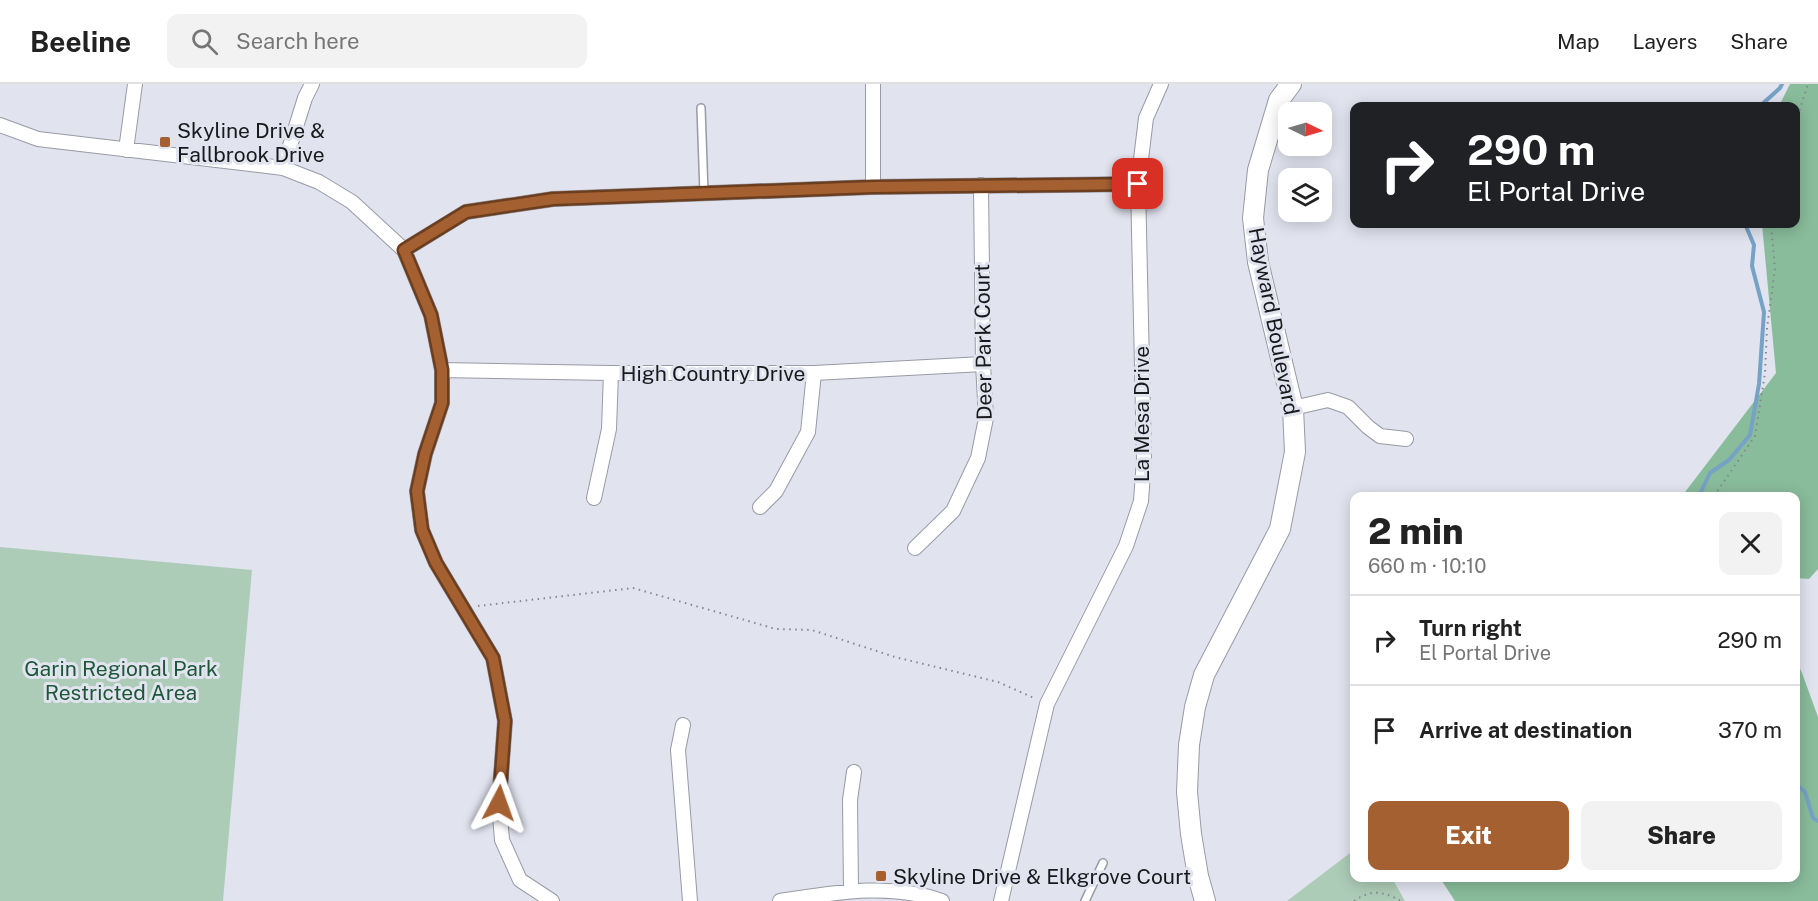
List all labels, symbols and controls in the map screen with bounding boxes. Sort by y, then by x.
search box [167,14,587,68]
text: Beeline [30,25,131,58]
icon: search [188,25,221,58]
text: Search here [236,28,360,54]
text: Map [1557,29,1600,54]
text: Layers [1633,29,1697,54]
text: Share [1730,29,1788,54]
north arrow [1278,102,1332,156]
map controls [1278,102,1332,222]
place label: Skyline Drive & Fallbrook Drive [177,118,325,167]
text: 290 m [1467,125,1595,174]
icon: right [1368,126,1446,204]
marker: Skyline Drive & Fallbrook Drive [158,135,172,149]
pin [1112,158,1163,209]
icon: arrive [1121,167,1154,200]
button: layers [1278,168,1332,222]
text: El Portal Drive [1467,175,1645,207]
street label: Hayward Boulevard [1244,225,1304,417]
street label: Deer Park Court [969,264,997,420]
street label: La Mesa Drive [1129,346,1154,482]
street label: High Country Drive [621,361,805,386]
text: 2 min [1368,510,1464,552]
button: close [1719,512,1782,575]
text: 660 m · 10:10 [1368,554,1487,578]
text: Turn right [1419,615,1522,641]
icon: right [1368,624,1401,657]
text: 290 m [1717,627,1782,653]
text: El Portal Drive [1419,641,1551,665]
park label: Garin Regional Park Restricted Area [24,656,218,705]
icon: arrive [1368,714,1401,747]
text: Arrive at destination [1419,717,1632,743]
text: 370 m [1718,717,1782,743]
position arrow [467,771,531,835]
button: Exit [1368,801,1569,870]
button: Share [1581,801,1782,870]
place label: Skyline Drive & Elkgrove Court [893,864,1191,889]
marker: Skyline Drive & Elkgrove Court [874,869,888,883]

